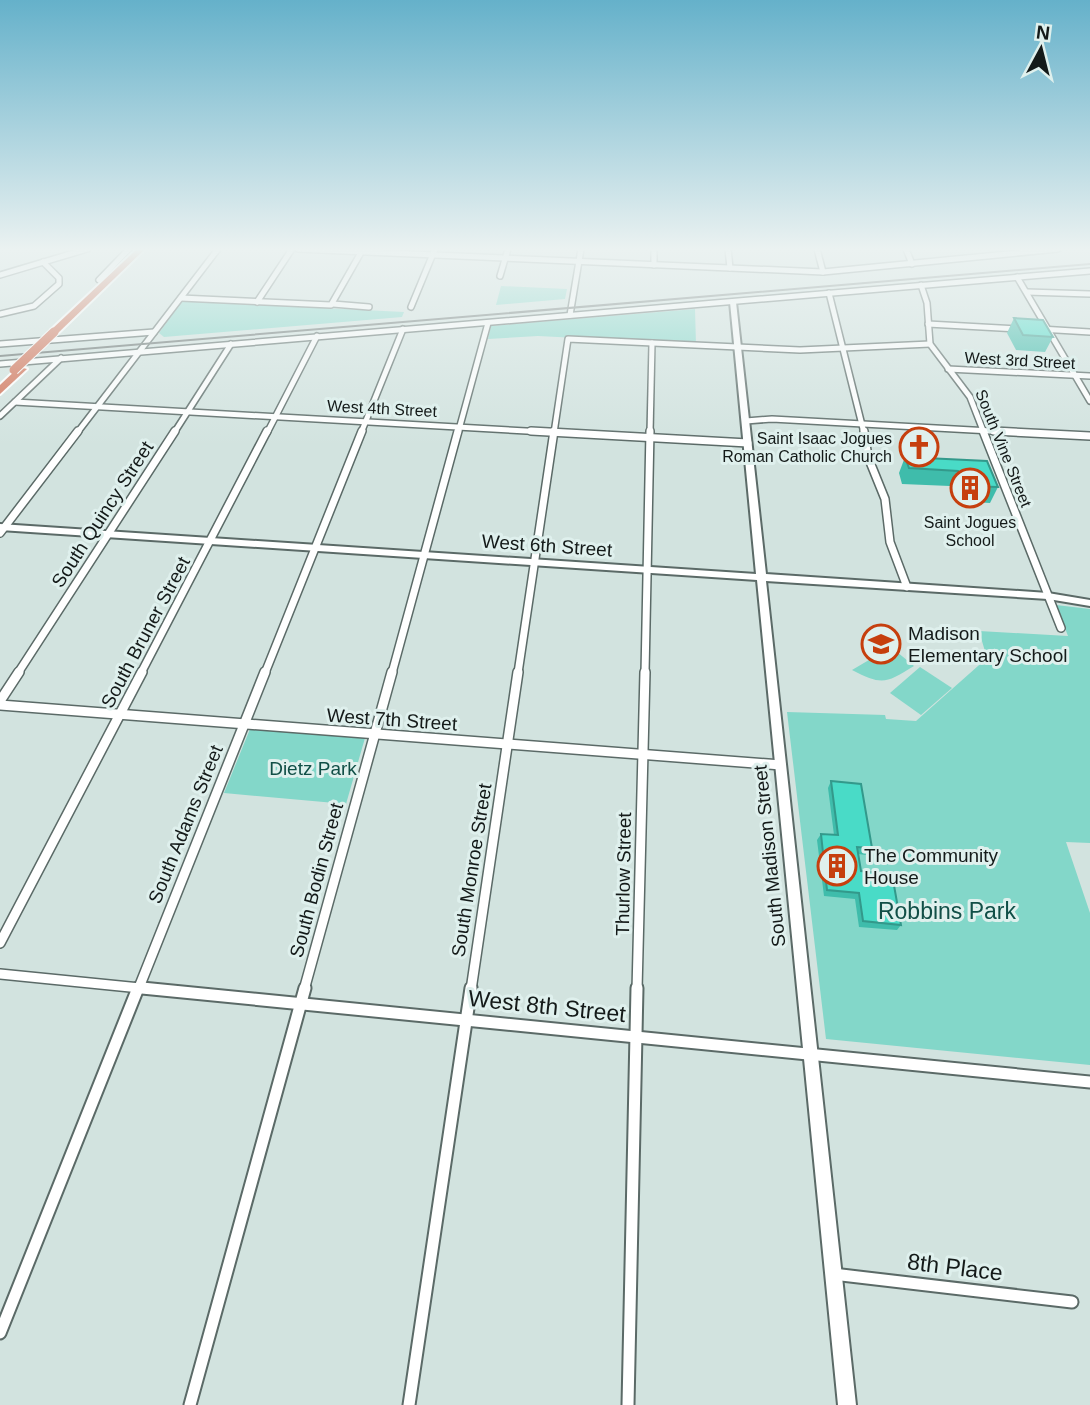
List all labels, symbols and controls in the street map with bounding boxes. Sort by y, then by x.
north arrow [1006,14,1076,84]
text: N [1035,21,1051,44]
street label: West 3rd Street [964,349,1076,372]
street label: South Vine Street [972,387,1035,510]
street label: West 4th Street [327,397,438,420]
church icon: Saint Isaac Jogues Roman Catholic Church [898,426,940,468]
place label: Saint Isaac Jogues Roman Catholic Church [722,430,892,465]
street label: South Quincy Street [47,437,158,591]
building icon: Saint Jogues School [949,467,991,509]
place label: Saint Jogues School [924,514,1016,549]
street label: West 6th Street [481,530,614,561]
street label: South Bruner Street [97,553,194,711]
school or university icon: Madison Elementary School [860,623,902,665]
place label: Madison Elementary School [908,623,1067,666]
street label: West 7th Street [326,704,459,735]
street label: South Adams Street [144,741,227,906]
park label: Dietz Park [269,758,357,779]
street label: South Madison Street [749,763,789,948]
street label: South Monroe Street [447,781,496,958]
street label: South Bodin Street [286,800,347,960]
street label: Thurlow Street [612,811,635,936]
building icon: The Community House [816,845,858,887]
place label: The Community House [864,845,999,888]
park label: Robbins Park [878,898,1017,924]
street label: West 8th Street [467,985,628,1027]
street label: 8th Place [906,1248,1004,1286]

